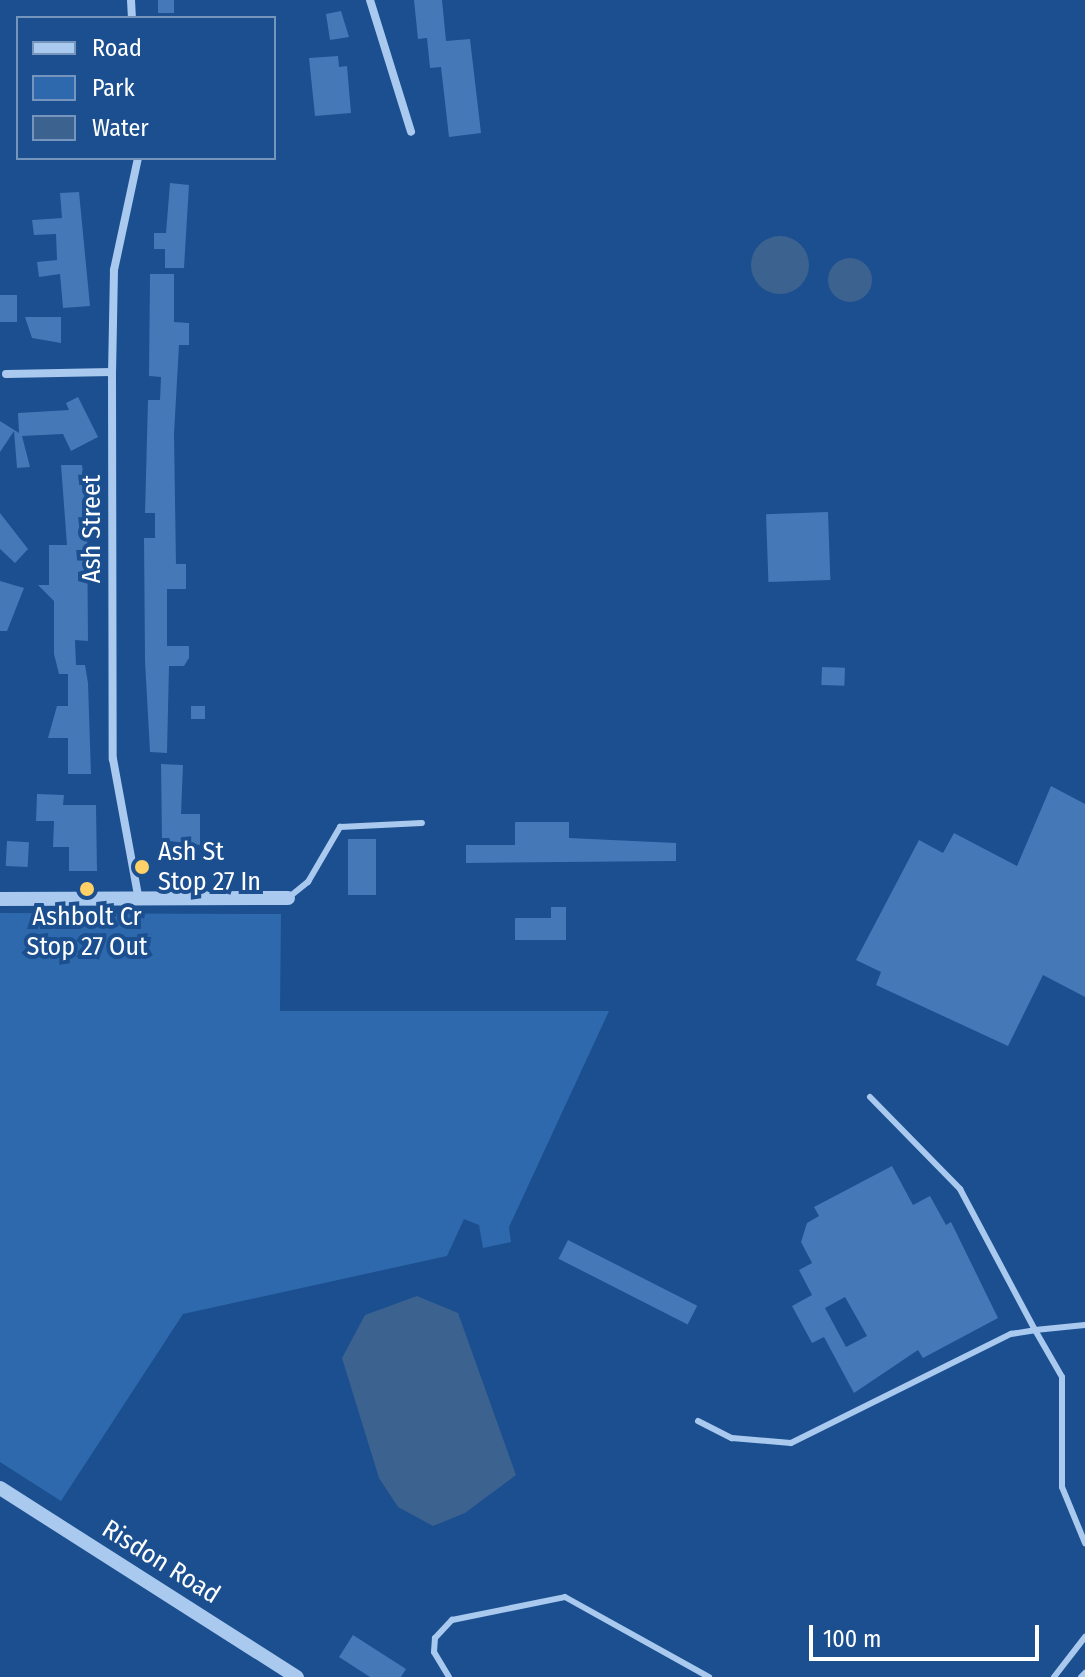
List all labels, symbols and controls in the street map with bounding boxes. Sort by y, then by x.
legend [16,16,276,160]
text: Road [92,34,142,62]
text: Park [92,74,135,102]
text: Water [92,114,149,142]
street label: Ash Street [76,475,108,583]
place label: Ash St Stop 27 In [158,836,261,898]
marker: Ash St Stop 27 In [133,858,151,876]
marker: Ashbolt Cr Stop 27 Out [78,880,96,898]
place label: Ashbolt Cr Stop 27 Out [27,901,147,962]
street label: Risdon Road [96,1513,226,1611]
scale bar [813,1609,1043,1659]
text: 100 m [823,1625,881,1653]

